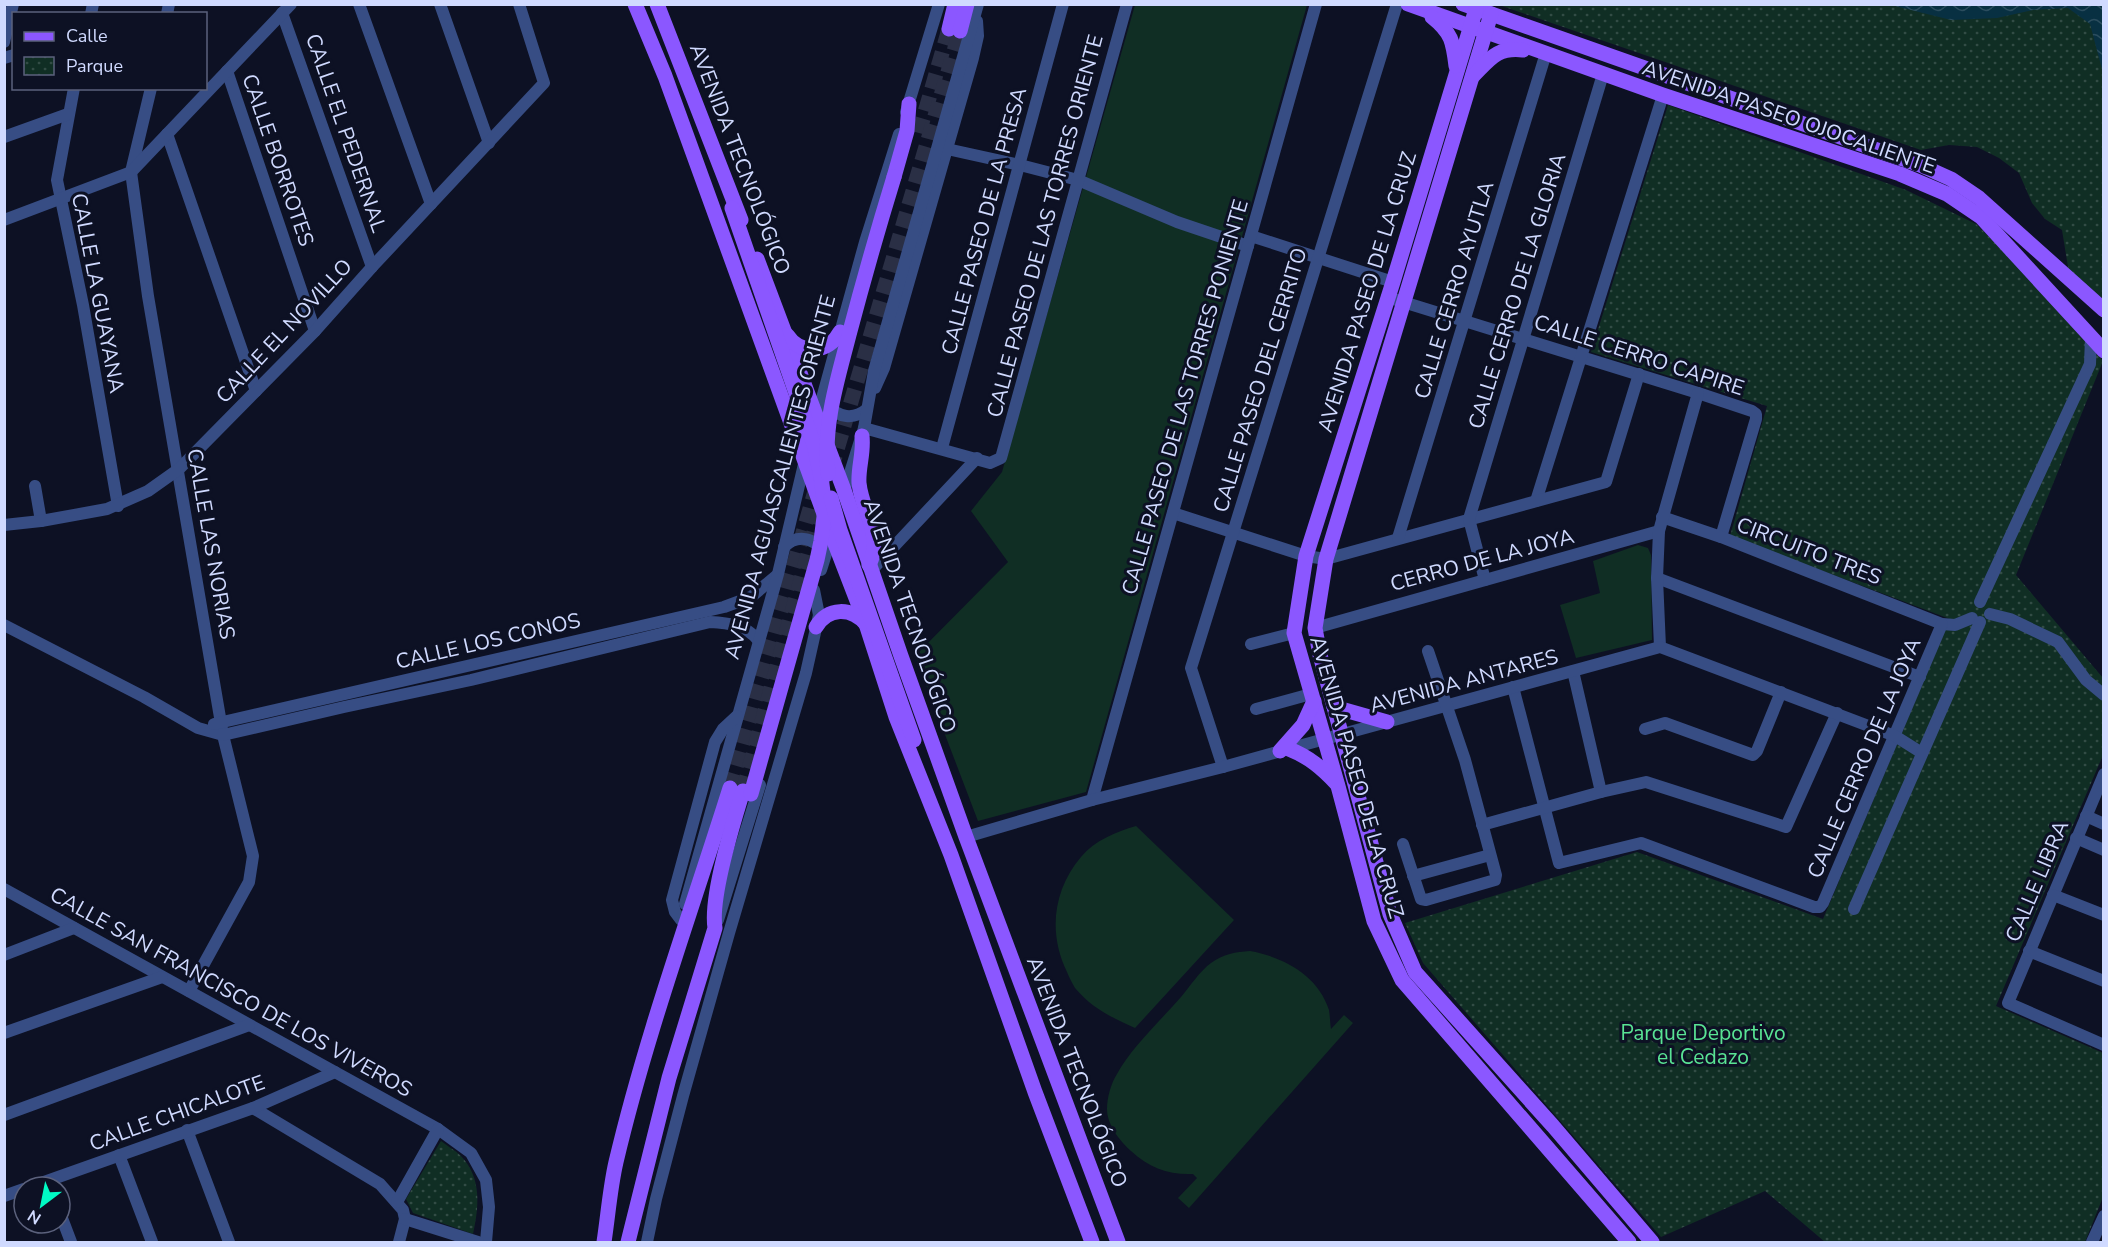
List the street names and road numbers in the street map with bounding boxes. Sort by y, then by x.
street label: CALLE EL PEDERNAL [299,30,393,237]
street label: CALLE PASEO DE LAS TORRES ORIENTE [980,31,1110,421]
street label: AVENIDA TECNOLÓGICO [683,39,797,279]
street label: AVENIDA PASEO OJOCALIENTE [1639,54,1939,180]
street label: CALLE BORROTES [235,70,321,250]
street label: CALLE PASEO DE LA PRESA [935,84,1033,358]
street label: AVENIDA PASEO DE LA CRUZ [1311,148,1423,436]
street label: CALLE CERRO DE LA GLORIA [1462,150,1572,432]
street label: CALLE CERRO AYUTLA [1408,178,1500,402]
street label: CALLE LA GUAYANA [65,191,131,395]
street label: CALLE PASEO DE LAS TORRES PONIENTE [1115,196,1255,598]
street label: CALLE PASEO DEL CERRITO [1206,244,1314,516]
street label: CALLE EL NOVILLO [210,253,358,409]
street label: AVENIDA AGUASCALIENTES ORIENTE [718,292,842,662]
street label: CALLE CERRO CAPIRE [1530,308,1748,402]
street label: CALLE LAS NORIAS [180,446,242,642]
street label: AVENIDA TECNOLÓGICO [857,495,963,737]
street label: CIRCUITO TRES [1733,510,1886,592]
street label: CERRO DE LA JOYA [1387,522,1577,598]
street label: CALLE LOS CONOS [393,606,583,676]
street label: AVENIDA PASEO DE LA CRUZ [1303,633,1411,921]
street label: CALLE CERRO DE LA JOYA [1801,633,1927,883]
street label: AVENIDA ANTARES [1367,642,1561,720]
street label: CALLE LIBRA [1999,816,2075,946]
street label: CALLE SAN FRANCISCO DE LOS VIVEROS [45,880,417,1104]
street label: AVENIDA TECNOLÓGICO [1020,952,1134,1192]
street label: CALLE CHICALOTE [85,1068,269,1158]

